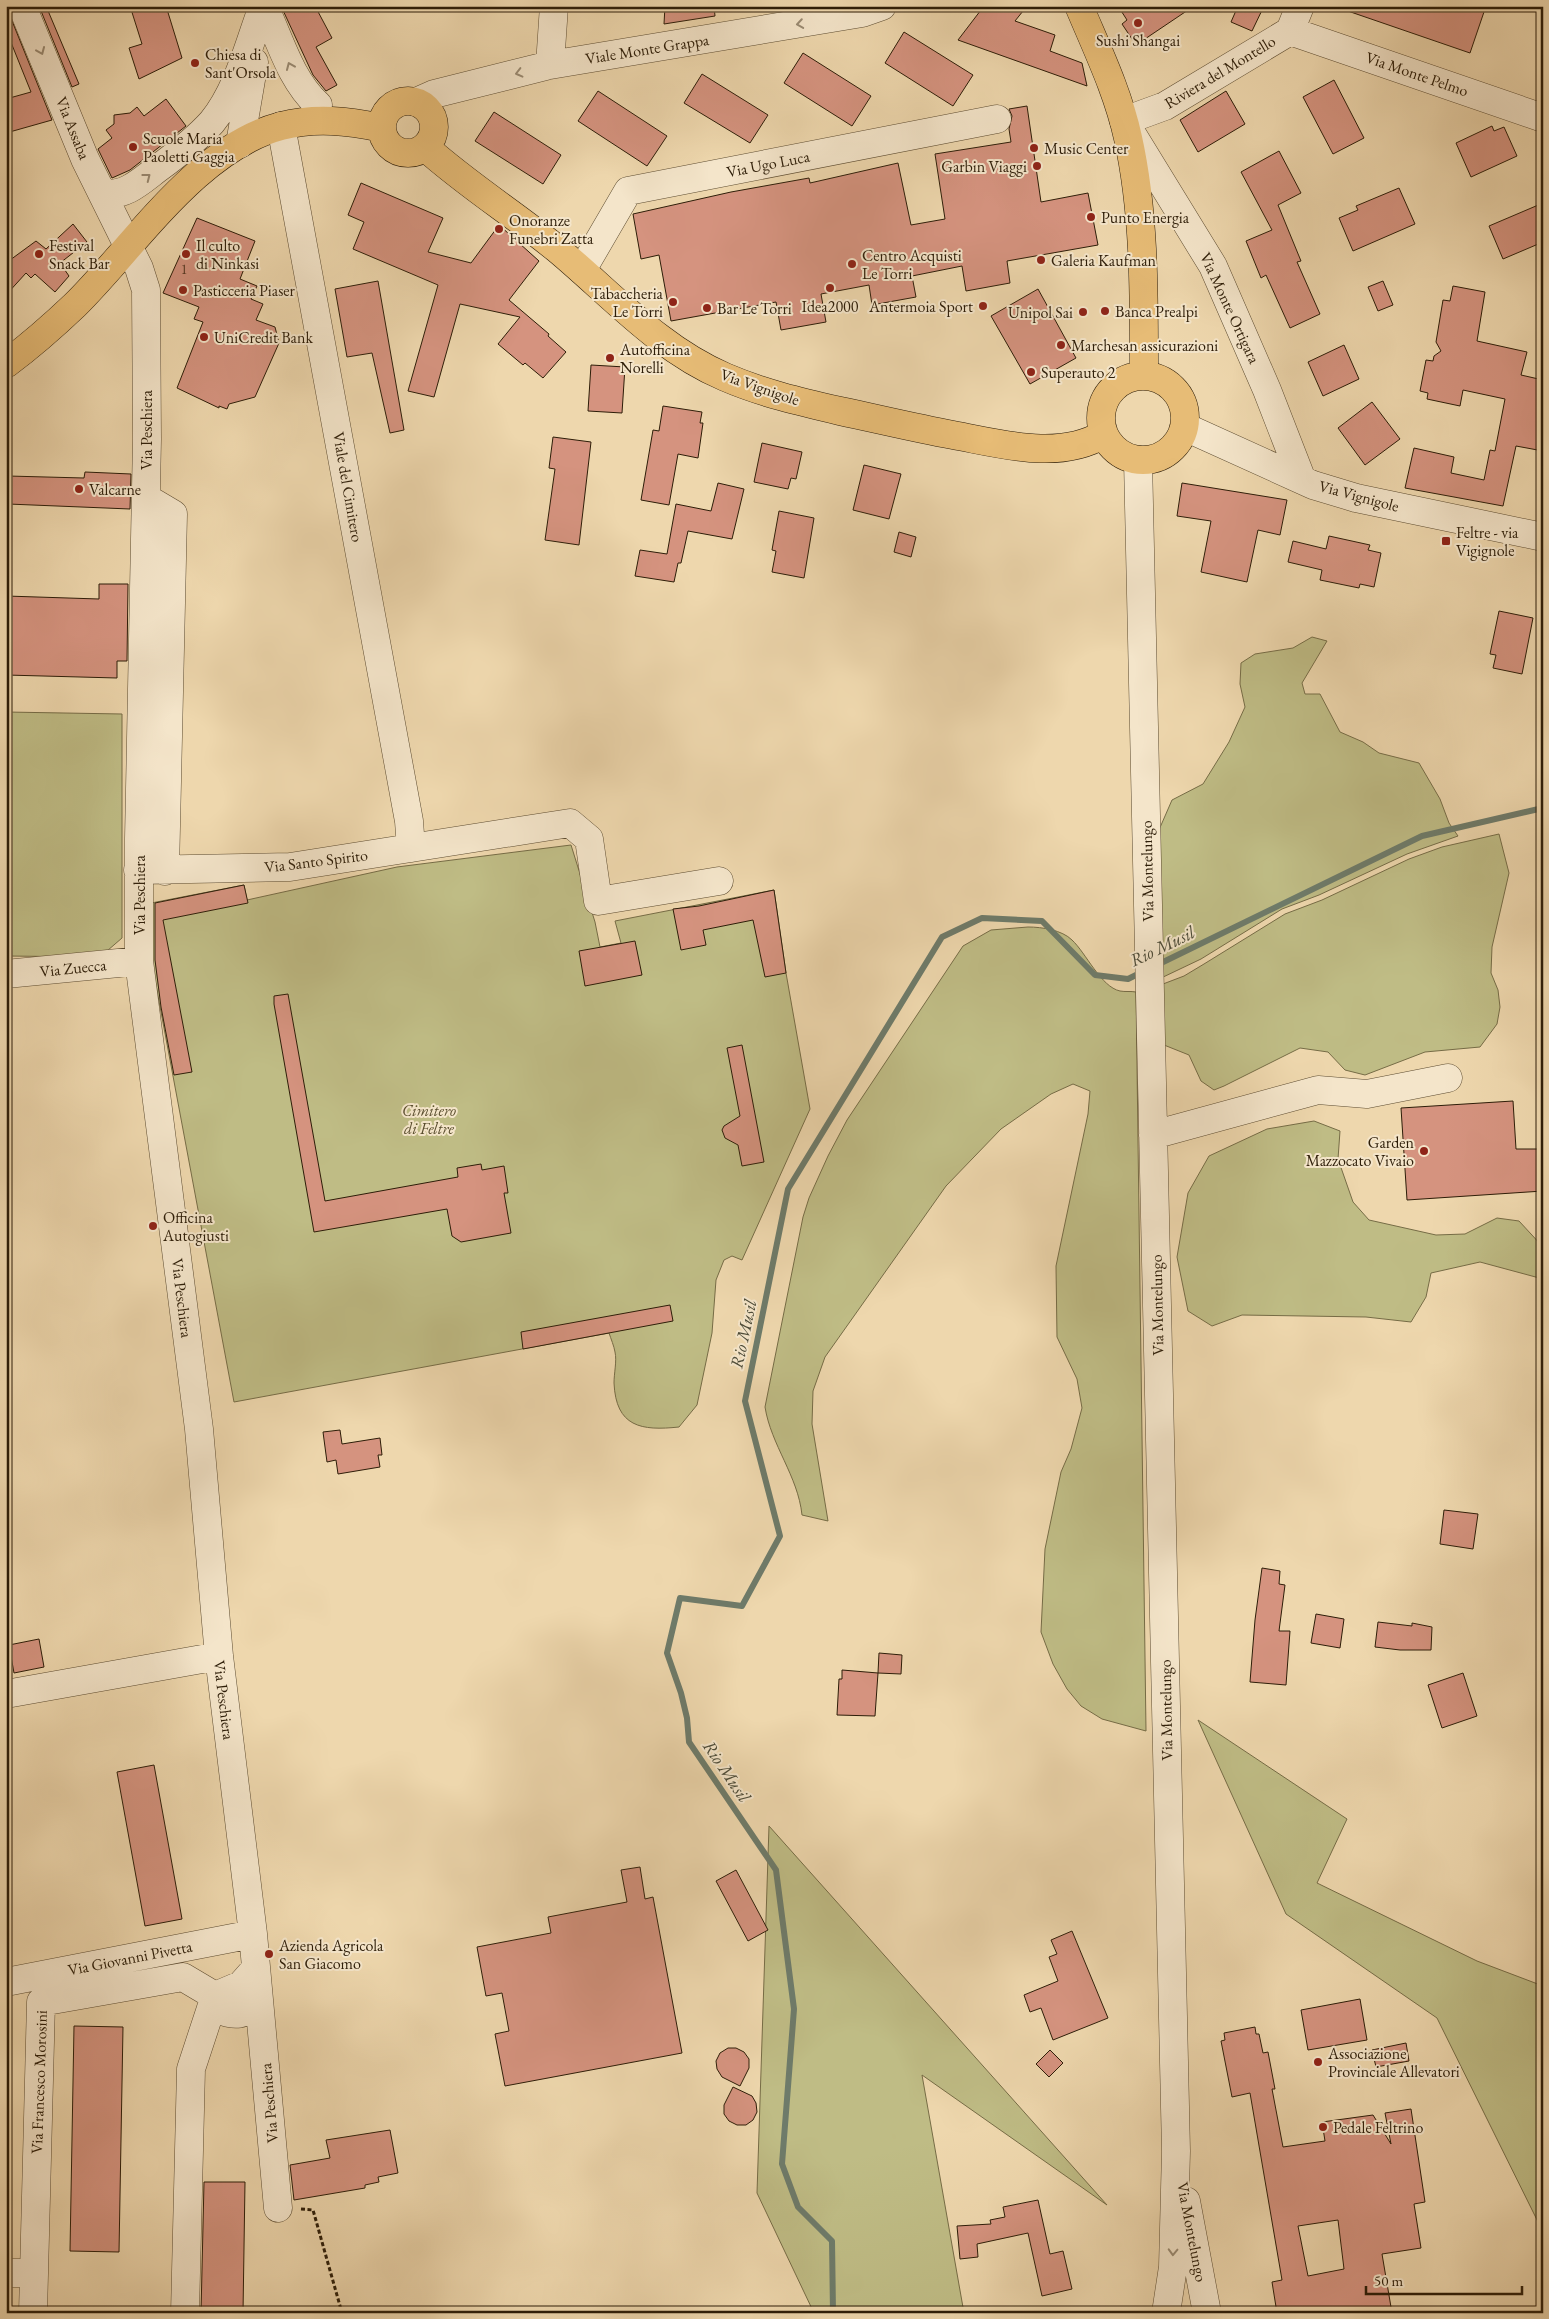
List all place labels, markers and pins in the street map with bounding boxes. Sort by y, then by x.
marker: Sushi Shangai [1132,17,1144,29]
place label: Sushi Shangai [1096,30,1180,51]
place label: Chiesa di Sant'Orsola [205,44,277,83]
marker: Chiesa di Sant'Orsola [189,57,201,69]
place label: Scuole Maria Paoletti Gaggia [143,128,235,167]
place label: Music Center [1044,138,1129,159]
marker: Scuole Maria Paoletti Gaggia [127,141,139,153]
marker: Music Center [1028,142,1040,154]
place label: Garbin Viaggi [941,156,1027,177]
marker: Garbin Viaggi [1031,160,1043,172]
place label: Punto Energia [1101,207,1190,228]
place label: Onoranze Funebri Zatta [509,210,594,249]
marker: Punto Energia [1085,211,1097,223]
marker: Onoranze Funebri Zatta [493,223,505,235]
place label: Festival Snack Bar [49,235,110,274]
place label: Il culto di Ninkasi [196,235,259,274]
place label: Centro Acquisti Le Torri [862,245,962,284]
marker: Festival Snack Bar [33,248,45,260]
marker: Il culto di Ninkasi [180,248,192,260]
place label: Galeria Kaufman [1051,250,1157,271]
marker: Galeria Kaufman [1035,254,1047,266]
marker: Centro Acquisti Le Torri [846,258,858,270]
place label: Pasticceria Piaser [193,280,296,301]
marker: Idea2000 [824,282,836,294]
place label: Tabaccheria Le Torri [590,283,664,322]
marker: Pasticceria Piaser [177,284,189,296]
marker: Tabaccheria Le Torri [667,296,679,308]
place label: Idea2000 [802,296,859,317]
place label: Antermoia Sport [868,296,973,317]
place label: Bar Le Torri [717,298,792,319]
marker: Antermoia Sport [977,300,989,312]
place label: Banca Prealpi [1115,301,1198,322]
marker: Bar Le Torri [701,302,713,314]
place label: Unipol Sai [1008,302,1073,323]
marker: Banca Prealpi [1099,305,1111,317]
marker: Unipol Sai [1077,306,1089,318]
place label: UniCredit Bank [214,327,313,348]
marker: UniCredit Bank [198,331,210,343]
place label: Marchesan assicurazioni [1071,335,1218,356]
place label: Autofficina Norelli [619,339,691,378]
marker: Marchesan assicurazioni [1055,339,1067,351]
marker: Autofficina Norelli [604,352,616,364]
place label: Superauto 2 [1041,362,1116,383]
marker: Superauto 2 [1025,366,1037,378]
place label: Valcarne [89,479,141,500]
marker: Valcarne [73,483,85,495]
place label: Feltre - via Vigignole [1456,522,1519,561]
marker: Feltre - via Vigignole [1440,535,1452,547]
place label: Garden Mazzocato Vivaio [1306,1132,1415,1171]
marker: Garden Mazzocato Vivaio [1418,1145,1430,1157]
place label: Officina Autogiusti [162,1207,229,1246]
marker: Officina Autogiusti [147,1220,159,1232]
place label: Azienda Agricola San Giacomo [278,1935,384,1974]
marker: Azienda Agricola San Giacomo [263,1948,275,1960]
place label: Associazione Provinciale Allevatori [1327,2043,1460,2082]
marker: Associazione Provinciale Allevatori [1312,2056,1324,2068]
place label: Pedale Feltrino [1333,2117,1423,2138]
marker: Pedale Feltrino [1317,2121,1329,2133]

